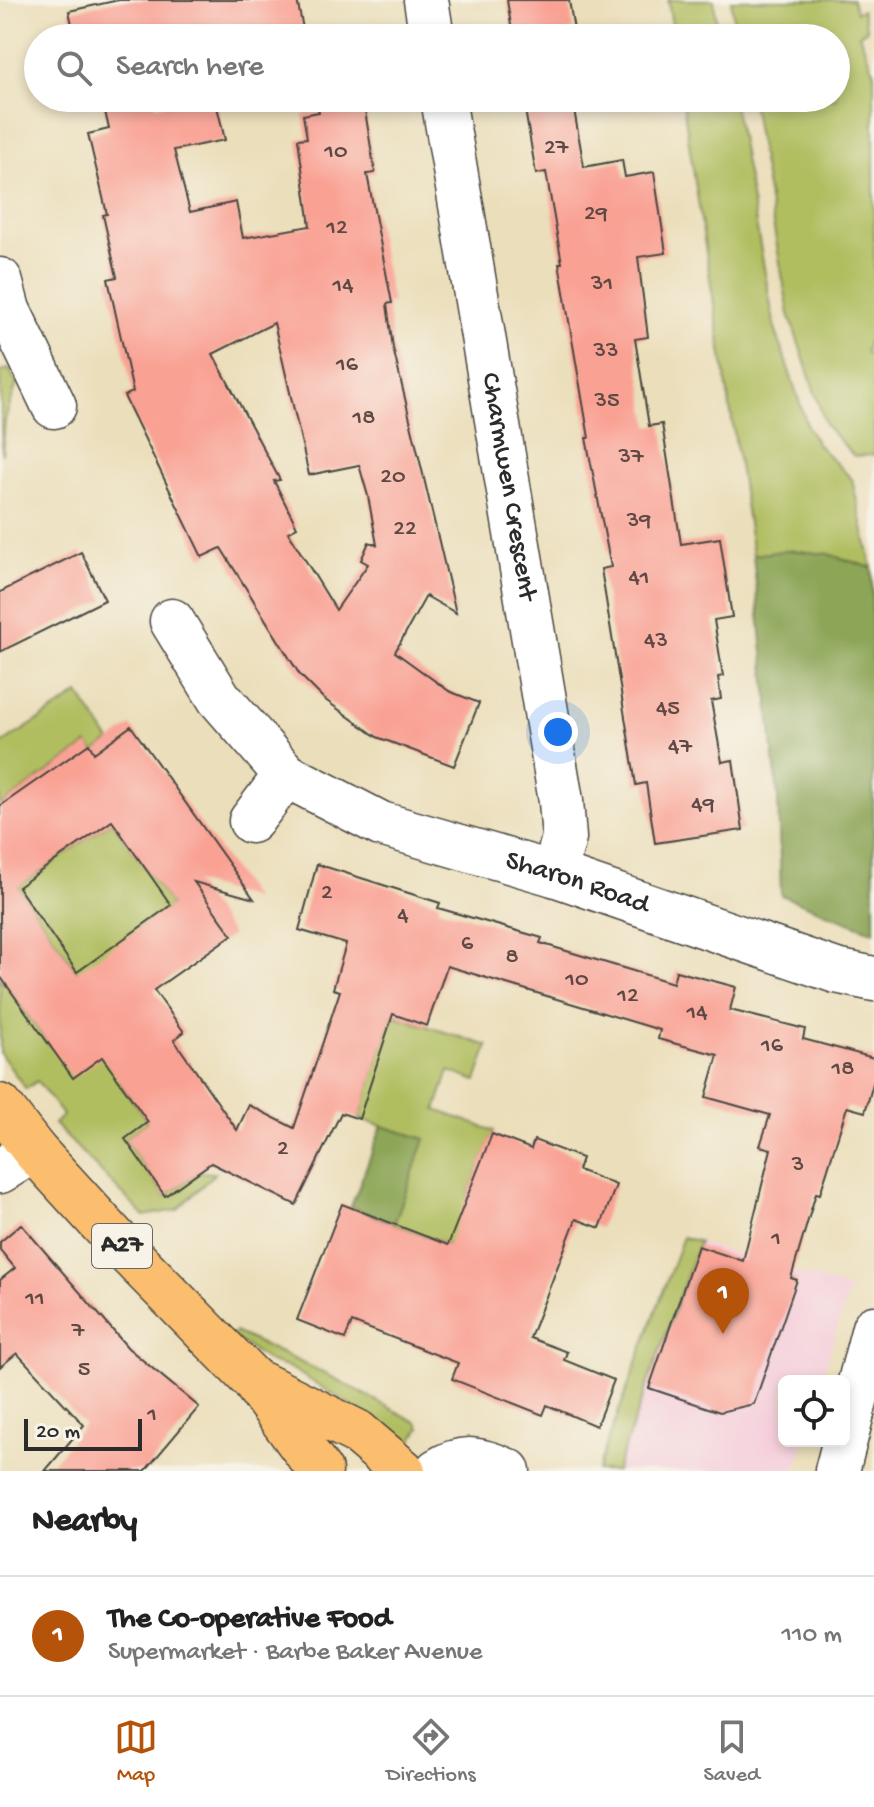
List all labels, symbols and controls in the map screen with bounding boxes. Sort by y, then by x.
search box [24,24,850,112]
icon: search [52,46,96,90]
text: Search here [116,51,264,86]
house number: 27 [544,134,569,163]
house number: 10 [323,138,348,167]
house number: 29 [584,200,608,229]
house number: 12 [325,214,348,243]
house number: 31 [590,270,613,299]
house number: 14 [331,272,354,301]
house number: 33 [593,337,618,366]
house number: 16 [335,351,359,380]
street label: Charmwen Crescent [473,370,544,605]
house number: 35 [593,387,620,416]
house number: 18 [352,404,375,433]
house number: 37 [618,443,644,472]
house number: 20 [380,463,406,492]
house number: 39 [626,507,651,536]
house number: 22 [393,515,417,544]
house number: 41 [628,564,650,593]
house number: 43 [644,627,668,656]
house number: 45 [656,695,680,724]
your location [538,712,578,752]
house number: 47 [668,733,692,762]
house number: 49 [691,791,715,820]
street label: Sharon Road [502,844,656,923]
house number: 2 [321,879,333,908]
house number: 4 [397,902,409,931]
house number: 6 [461,930,474,959]
house number: 8 [505,943,519,972]
house number: 10 [564,966,589,995]
house number: 12 [616,982,639,1011]
house number: 14 [685,999,708,1028]
house number: 16 [760,1032,784,1061]
house number: 18 [831,1055,854,1084]
house number: 2 [277,1135,289,1164]
house number: 3 [791,1151,804,1180]
road number: A27 [92,1224,152,1268]
house number: 1 [770,1225,781,1254]
pin: 1 [697,1268,749,1334]
house number: 11 [24,1285,45,1314]
house number: 7 [71,1317,85,1346]
house number: 5 [78,1356,90,1385]
map controls [778,1375,850,1447]
button: locate [778,1375,850,1447]
house number: 1 [146,1401,157,1430]
scale bar [24,1415,142,1451]
text: 20 m [36,1420,80,1446]
text: Nearby [32,1503,137,1543]
text: The Co-operative Food [108,1603,391,1638]
text: 1 [53,1621,63,1652]
text: 110 m [782,1621,842,1652]
text: Supermarket · Barbe Baker Avenue [108,1638,482,1669]
tab: Map [114,1715,158,1789]
tab: Directions [386,1715,476,1789]
tab: Saved [704,1715,760,1789]

